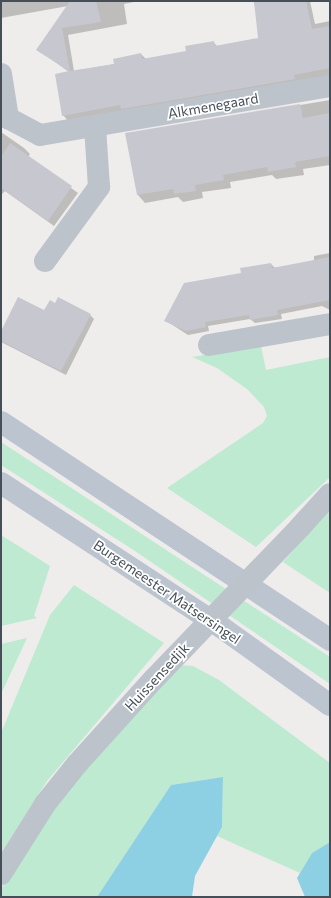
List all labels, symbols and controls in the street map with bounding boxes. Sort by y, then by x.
street label: Alkmenegaard [167,90,259,122]
street label: Burgemeester Matsersingel [90,536,244,648]
street label: Huissensedijk [121,640,193,714]

